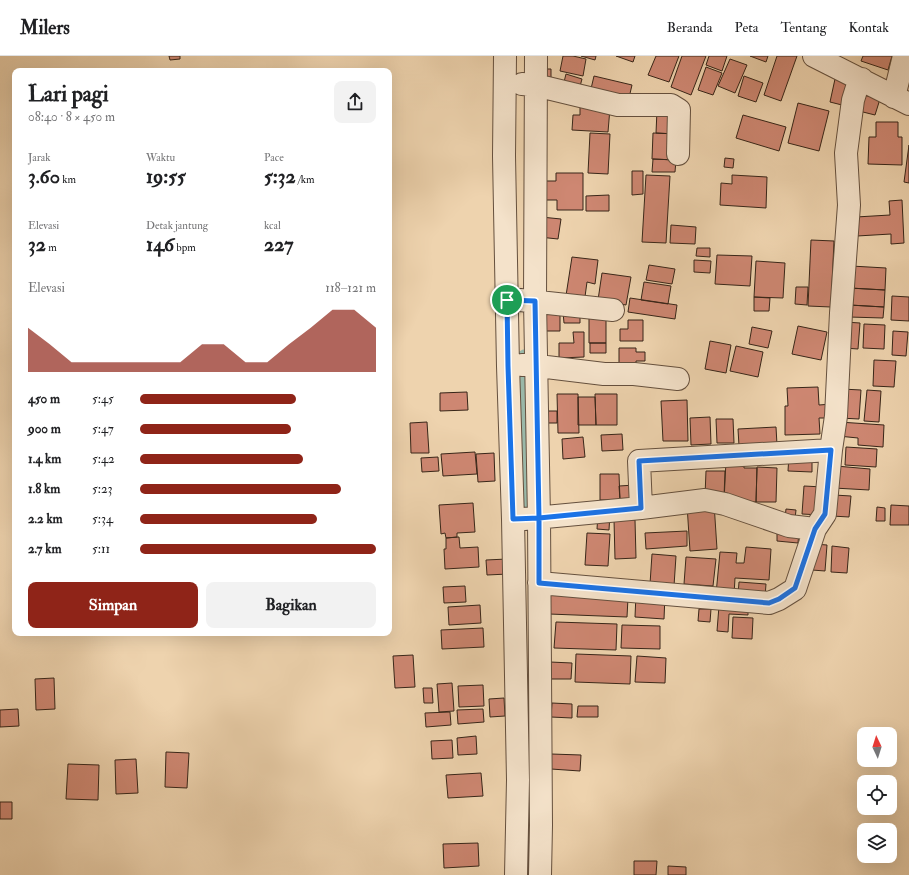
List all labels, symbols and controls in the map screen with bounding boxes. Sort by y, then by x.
text: Milers [20,16,70,40]
text: Beranda [667,19,713,36]
text: Peta [735,19,759,36]
text: Tentang [781,19,827,36]
text: Kontak [849,19,889,36]
text: Lari pagi [28,80,109,108]
button: share [334,81,376,123]
text: 08:40 · 8 × 450 m [28,109,115,125]
text: Jarak [28,151,51,164]
text: Waktu [146,151,175,164]
text: Pace [264,151,284,164]
text: 3.60 [28,164,60,189]
text: 19:55 [146,164,186,189]
text: 5:32 [264,164,296,189]
text: km [60,173,76,186]
text: /km [296,173,315,186]
text: Elevasi [28,219,59,232]
text: Detak jantung [146,219,208,232]
text: kcal [264,219,281,232]
text: 32 [28,232,46,257]
text: 146 [146,232,174,257]
text: 227 [264,232,293,257]
text: m [46,241,57,254]
text: bpm [174,241,196,254]
text: Elevasi [28,280,65,296]
text: 118–121 m [325,280,376,296]
pin [490,283,524,317]
icon: arrive [496,289,518,311]
text: 450 m [28,391,60,407]
text: 5:45 [92,391,114,407]
text: 900 m [28,421,61,437]
text: 5:47 [92,421,114,437]
text: 1.4 km [28,451,61,467]
text: 5:42 [92,451,115,467]
text: 1.8 km [28,481,60,497]
text: 5:23 [92,481,113,497]
text: 2.2 km [28,511,63,527]
text: 5:34 [92,511,113,527]
text: 2.7 km [28,541,62,557]
text: 5:11 [92,541,110,557]
button: Simpan [28,582,198,628]
button: Bagikan [206,582,376,628]
north arrow [857,727,897,767]
map controls [857,727,897,863]
button: locate [857,775,897,815]
button: layers [857,823,897,863]

